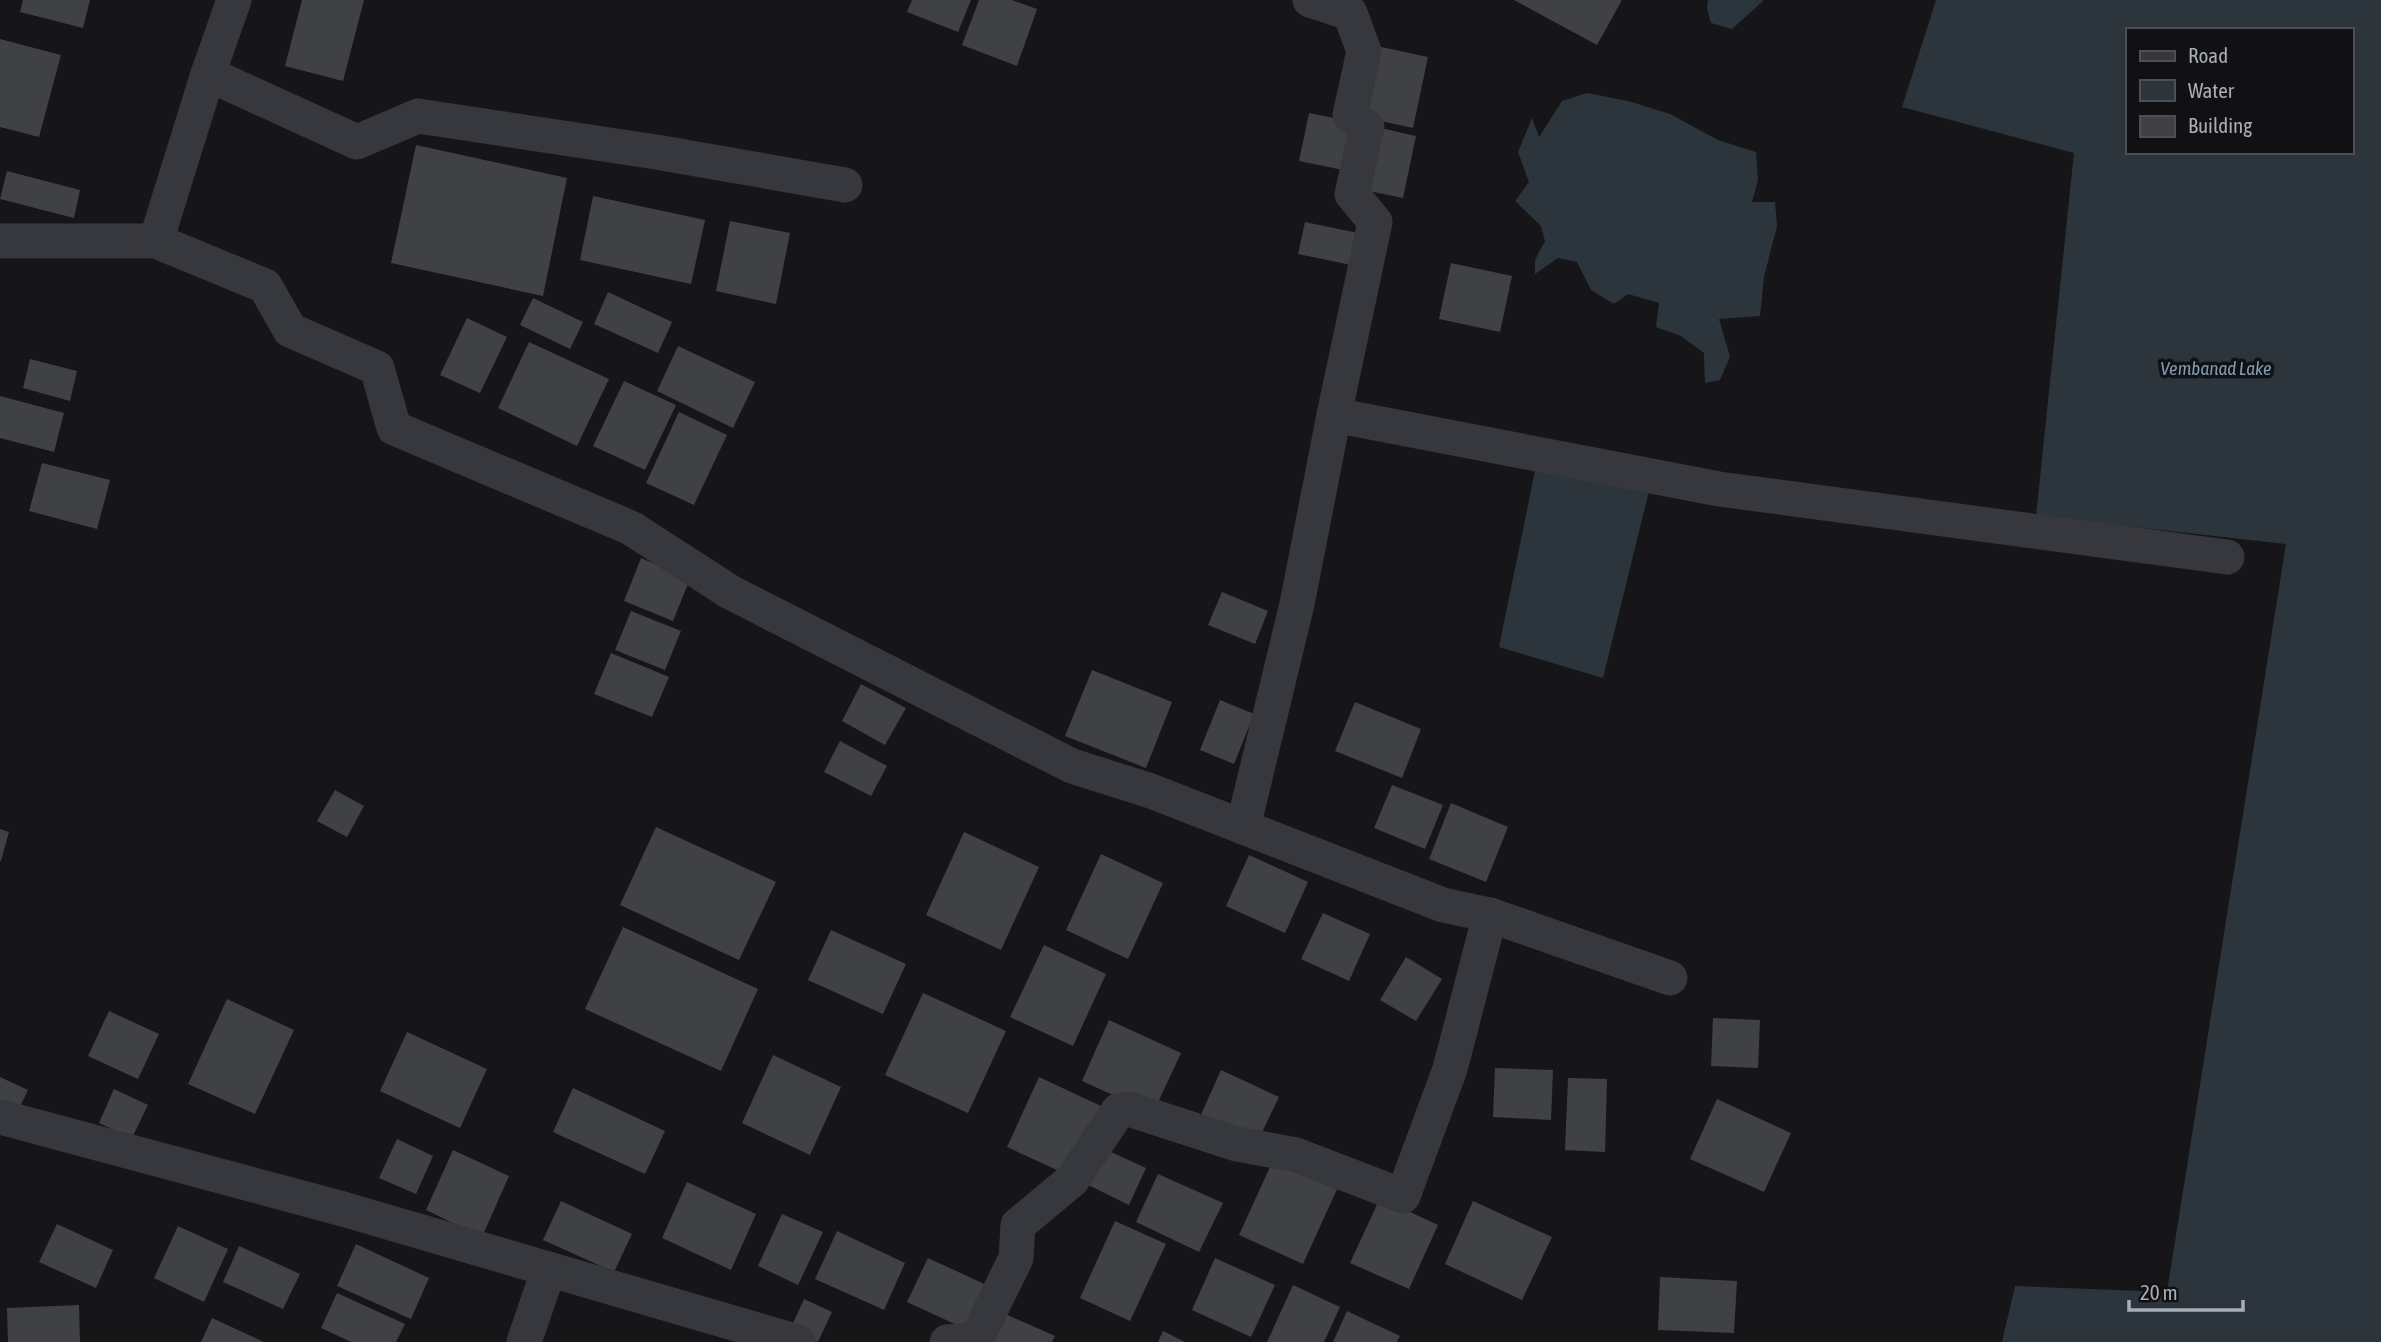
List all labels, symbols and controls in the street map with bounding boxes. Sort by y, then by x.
legend [2126,28,2353,154]
text: Road [2188,43,2228,67]
text: Water [2188,78,2235,102]
text: Building [2188,113,2252,137]
water label: Vembanad Lake [2160,357,2272,379]
scale bar [2129,1268,2243,1312]
text: 20 m [2140,1280,2178,1304]

